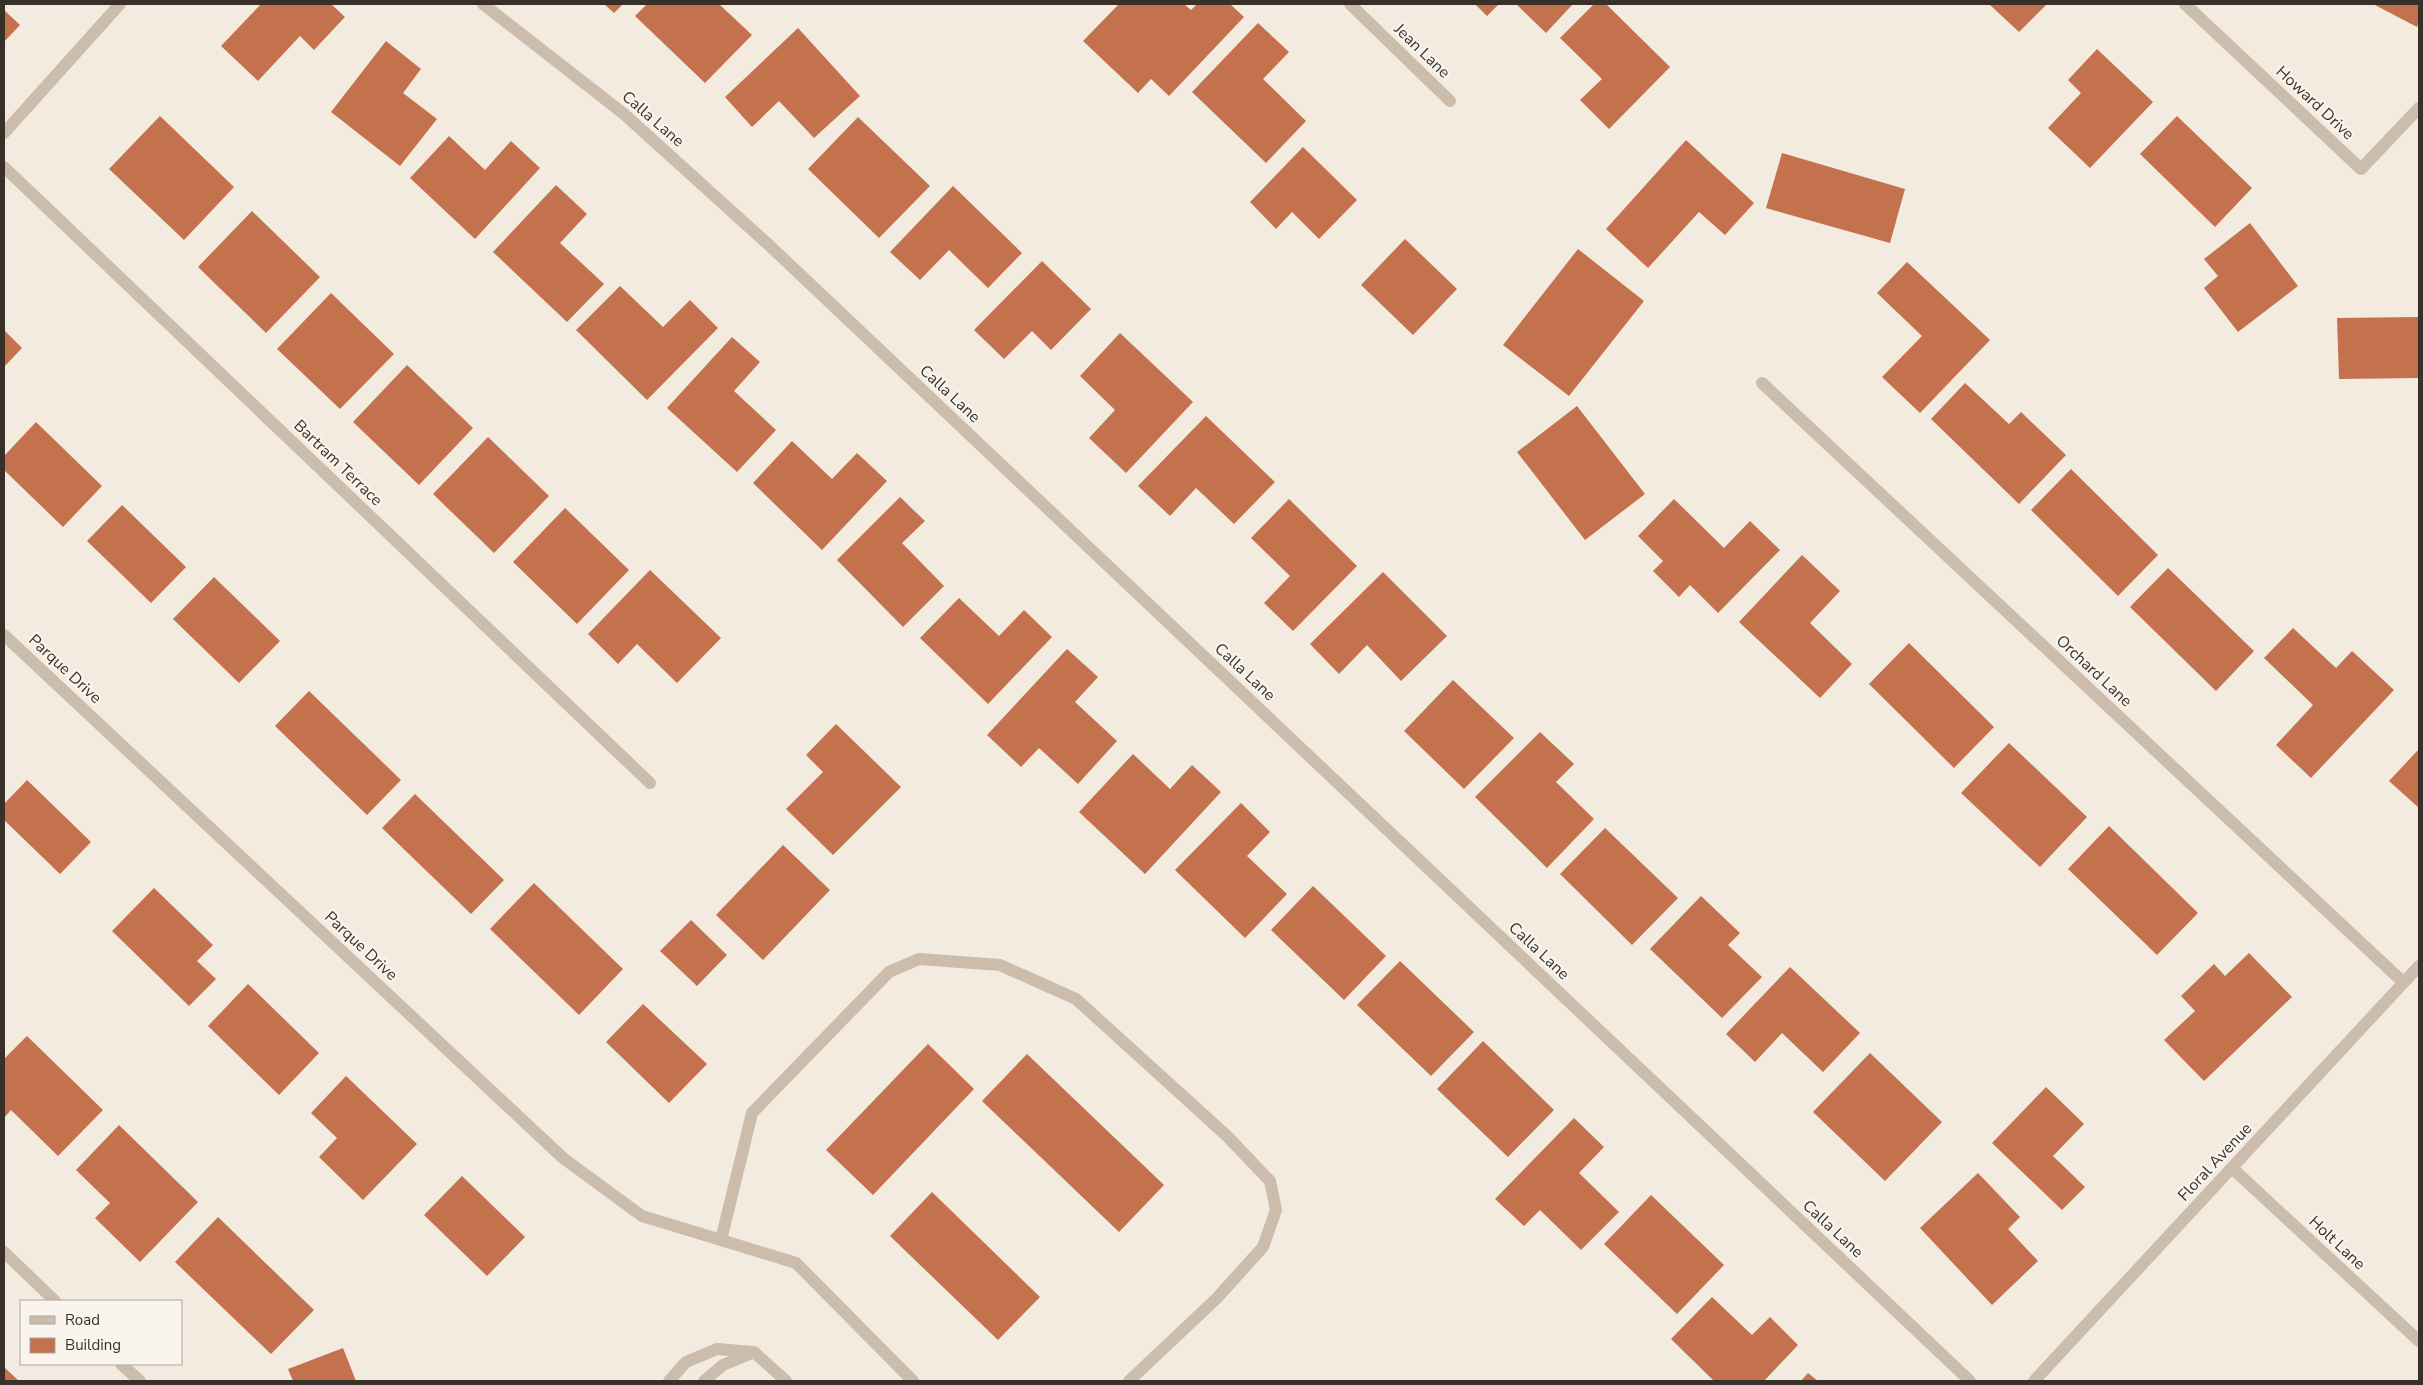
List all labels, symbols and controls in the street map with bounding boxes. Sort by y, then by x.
street label: Jean Lane [1388,18,1455,83]
street label: Howard Drive [2271,61,2359,145]
street label: Calla Lane [617,86,689,152]
street label: Calla Lane [915,360,985,428]
street label: Bartram Terrace [289,415,387,511]
street label: Parque Drive [24,629,106,709]
street label: Orchard Lane [2051,630,2137,712]
street label: Calla Lane [1210,638,1280,706]
street label: Parque Drive [320,906,402,986]
street label: Calla Lane [1504,917,1574,985]
street label: Floral Avenue [2173,1118,2257,1206]
street label: Calla Lane [1798,1195,1868,1263]
street label: Holt Lane [2304,1211,2370,1275]
legend [20,1300,182,1365]
text: Road [65,1310,100,1330]
text: Building [65,1335,121,1355]

